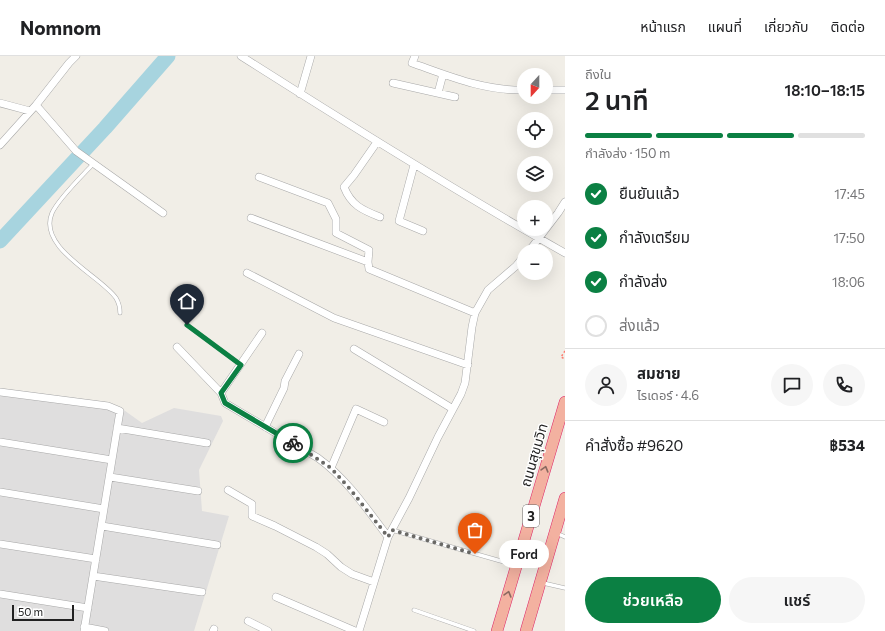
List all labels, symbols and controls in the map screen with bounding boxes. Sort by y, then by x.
text: Nomnom [20,16,101,39]
text: หน้าแรก [640,18,686,35]
text: แผนที่ [708,18,742,35]
text: เกี่ยวกับ [764,18,809,35]
text: ติดต่อ [831,18,865,35]
text: ถึงใน [585,66,611,82]
north arrow [517,68,553,104]
map controls [517,68,553,280]
text: 18:10–18:15 [785,81,865,99]
text: 2 นาที [585,84,649,115]
button: locate [517,112,553,148]
text: กำลังส่ง · 150 m [585,145,670,161]
button: layers [517,156,553,192]
icon: check [585,183,607,205]
text: ยืนยันแล้ว [619,184,680,202]
text: 17:45 [834,186,865,202]
button: + [517,200,553,236]
icon: check [585,227,607,249]
text: กำลังเตรียม [619,228,690,246]
text: 17:50 [834,230,865,246]
button: − [517,244,553,280]
icon: check [585,271,607,293]
text: กำลังส่ง [619,272,667,290]
text: 18:06 [832,274,865,290]
pin [170,284,204,325]
icon: home [176,290,198,312]
text: ส่งแล้ว [619,316,660,334]
button: person [585,364,627,406]
text: สมชาย [637,364,681,382]
button: chat [771,364,813,406]
button: phone [823,364,865,406]
text: ไรเดอร์ · 4.6 [637,387,699,403]
street label: ถนนสุขุมวิท [516,421,552,489]
courier [273,423,313,463]
icon: bike [282,432,304,454]
text: คำสั่งซื้อ #9620 [585,436,683,454]
text: ฿534 [830,436,865,454]
one-way arrow [540,466,549,473]
road number: 3 [523,505,539,527]
pin [458,513,492,554]
icon: bag [464,519,486,541]
callout: Ford [499,540,549,568]
text: Ford [510,546,538,562]
button: ช่วยเหลือ [585,577,721,623]
button: แชร์ [729,577,865,623]
one-way arrow [503,590,512,597]
scale bar [12,603,74,622]
text: 50 m [18,605,43,618]

